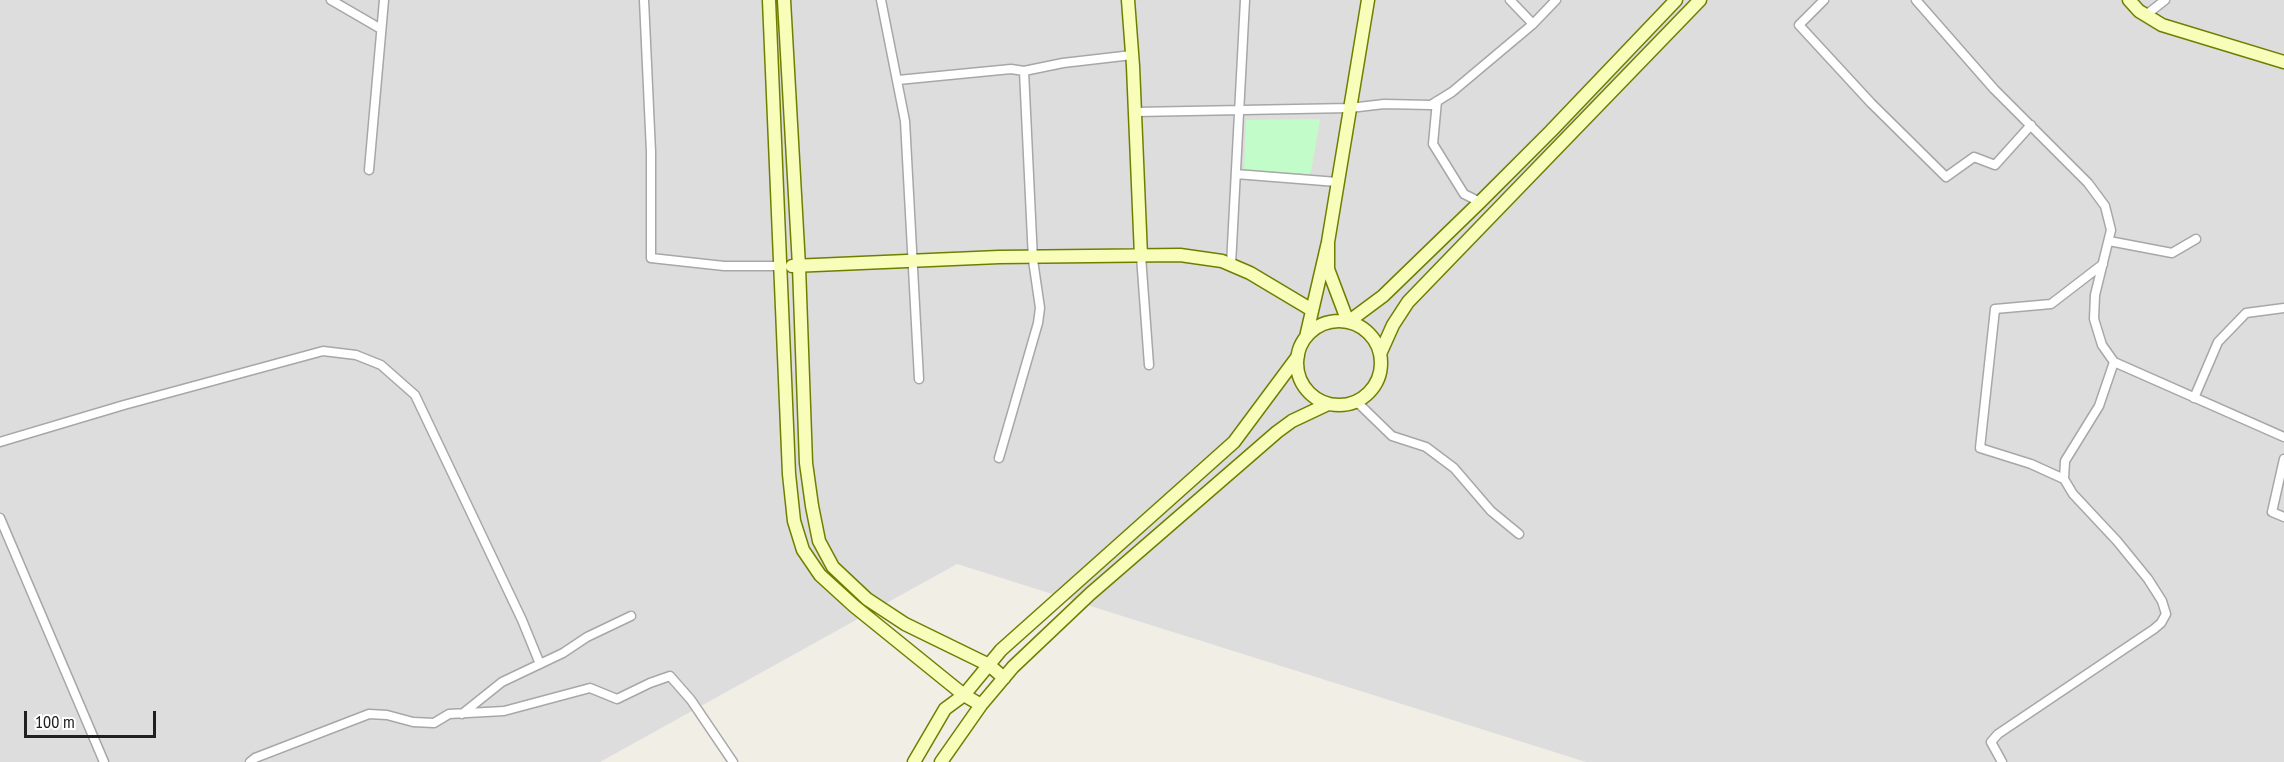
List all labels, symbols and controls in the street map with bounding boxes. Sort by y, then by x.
scale bar [27,699,159,737]
text: 100 m [35,710,75,733]

